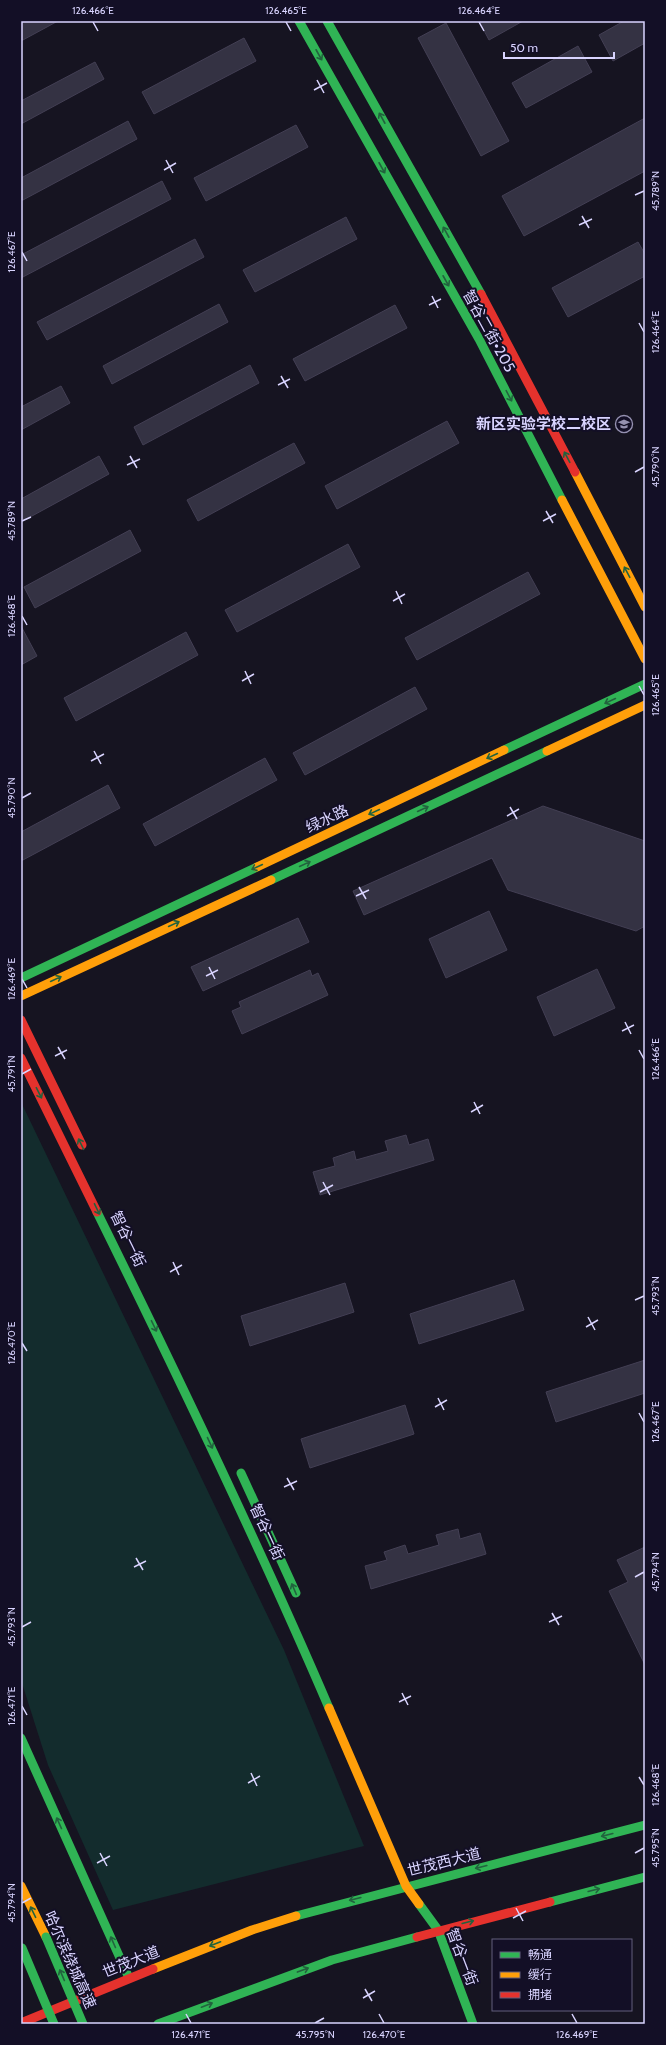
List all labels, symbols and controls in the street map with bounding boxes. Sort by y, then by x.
text: 126.466°E [72,4,114,17]
text: 126.465°E [265,4,307,17]
text: 126.464°E [458,4,500,17]
scale bar [504,34,614,60]
text: 50 m [510,40,538,55]
one-way arrow [315,49,323,61]
one-way arrow [378,112,386,124]
one-way arrow [379,162,387,174]
text: 45.789°N [649,171,662,211]
one-way arrow [441,226,449,238]
text: 126.467°E [5,231,18,273]
one-way arrow [443,275,451,287]
street label: 智谷二街•205 [459,287,519,375]
text: 126.464°E [649,311,662,353]
one-way arrow [505,389,513,401]
school or university icon: 新区实验学校二校区 [614,414,634,434]
place label: 新区实验学校二校区 [476,415,611,433]
text: 45.790°N [649,447,662,487]
one-way arrow [563,451,570,463]
text: 45.789°N [5,501,18,541]
one-way arrow [623,567,630,579]
text: 126.468°E [5,594,18,637]
text: 126.465°E [649,674,662,716]
one-way arrow [604,698,616,705]
one-way arrow [486,753,498,760]
text: 45.790°N [5,778,18,818]
street label: 绿水路 [303,801,351,837]
one-way arrow [416,805,428,812]
one-way arrow [369,809,381,816]
one-way arrow [298,860,310,867]
one-way arrow [251,864,263,871]
one-way arrow [168,920,180,928]
text: 126.469°E [5,958,18,1000]
one-way arrow [50,975,62,982]
text: 126.466°E [649,1038,662,1080]
text: 45.791°N [5,1055,18,1093]
one-way arrow [35,1087,43,1099]
one-way arrow [77,1138,84,1150]
one-way arrow [94,1203,101,1215]
street label: 智谷一街 [107,1208,149,1270]
text: 45.793°N [649,1276,662,1316]
one-way arrow [151,1319,158,1331]
text: 126.470°E [5,1321,18,1364]
text: 126.467°E [649,1401,662,1443]
one-way arrow [207,1437,214,1449]
street label: 智谷一街 [246,1501,288,1563]
text: 45.794°N [649,1552,662,1592]
one-way arrow [290,1584,297,1596]
text: 45.793°N [5,1607,18,1647]
text: 126.471°E [5,1686,18,1725]
text: 126.468°E [649,1763,662,1806]
one-way arrow [55,1818,62,1830]
text: 45.795°N [649,1828,662,1868]
one-way arrow [601,1832,614,1839]
street label: 世茂西大道 [405,1844,483,1880]
one-way arrow [475,1864,488,1871]
text: 45.794°N [5,1883,18,1923]
one-way arrow [587,1886,600,1893]
one-way arrow [349,1896,362,1903]
one-way arrow [29,1906,36,1918]
street label: 哈尔滨绕城高速 [40,1908,100,2012]
one-way arrow [461,1918,474,1926]
street label: 智谷一街 [443,1926,481,1988]
one-way arrow [108,1936,116,1948]
legend [492,1939,632,2011]
one-way arrow [210,1941,222,1948]
street label: 世茂大道 [100,1942,162,1982]
text: 畅通 [528,1947,552,1962]
one-way arrow [296,1966,309,1973]
text: 缓行 [528,1967,552,1982]
one-way arrow [58,1970,65,1982]
text: 拥堵 [528,1987,552,2002]
one-way arrow [201,2001,213,2009]
text: 126.471°E [172,2028,211,2041]
text: 45.795°N [295,2028,335,2041]
text: 126.470°E [363,2028,406,2041]
text: 126.469°E [556,2028,598,2041]

